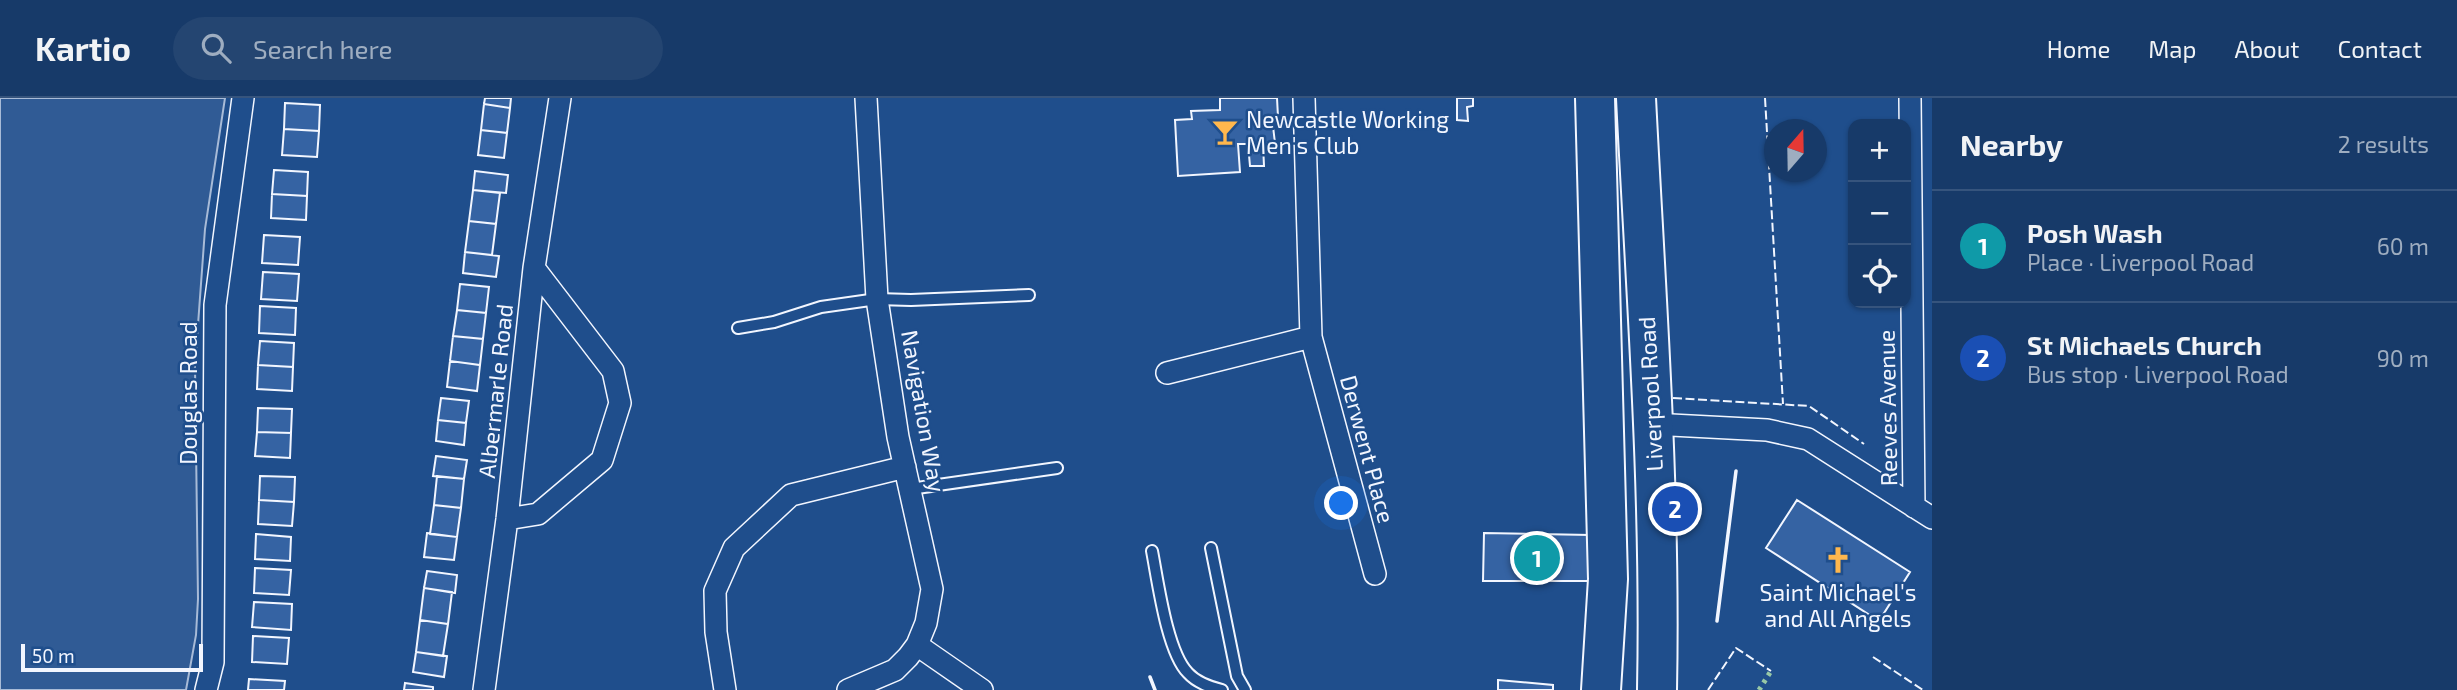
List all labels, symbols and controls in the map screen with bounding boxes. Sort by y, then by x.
search box [173,17,663,80]
text: Kartio [35,28,131,68]
icon: search [197,29,235,67]
text: Search here [253,33,393,64]
text: Home [2047,34,2110,63]
text: Map [2148,34,2196,63]
text: About [2234,34,2300,63]
text: Contact [2338,34,2422,63]
place label: Newcastle Working Men's Club [1246,105,1449,159]
bar icon: Newcastle Working Men's Club [1210,117,1240,147]
north arrow [1764,119,1827,182]
map controls [1848,119,1911,308]
button: + [1848,119,1911,182]
text: Nearby [1960,126,2063,162]
text: 2 results [2338,130,2429,158]
button: − [1848,182,1911,245]
text: Posh Wash [2027,217,2163,248]
text: 1 [1978,232,1988,260]
text: 60 m [2377,232,2429,260]
button: locate [1848,245,1911,308]
text: Place · Liverpool Road [2027,248,2254,276]
street label: Albermarle Road [472,302,518,480]
street label: Liverpool Road [1632,316,1668,472]
street label: Douglas Road [174,321,202,465]
street label: Navigation Way [896,328,952,494]
text: St Michaels Church [2027,329,2262,360]
street label: Reeves Avenue [1872,330,1902,486]
text: 2 [1976,344,1990,372]
text: 90 m [2377,344,2429,372]
text: Bus stop · Liverpool Road [2027,360,2289,388]
street label: Derwent Place [1335,372,1401,526]
pin: 2 [1652,483,1698,535]
your location [1324,486,1358,520]
pin: 1 [1514,532,1560,584]
church icon: Saint Michael's and All Angels [1823,545,1853,575]
place label: Saint Michael's and All Angels [1760,578,1916,632]
scale bar [21,641,203,673]
text: 50 m [32,644,75,667]

